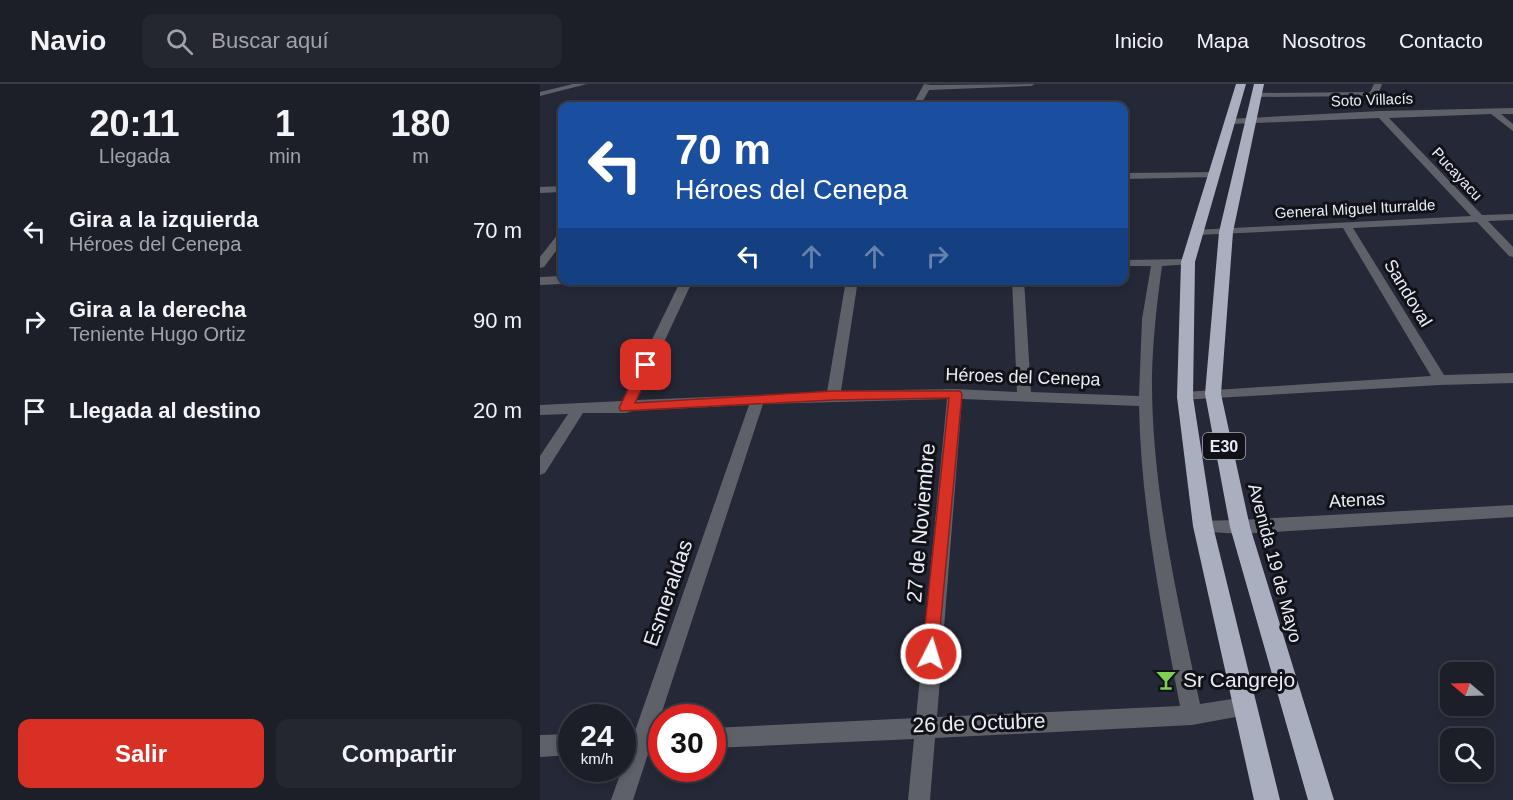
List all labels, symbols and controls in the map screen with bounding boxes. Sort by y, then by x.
search box [142,14,562,68]
text: Navio [30,25,106,56]
icon: search [163,25,196,58]
text: Buscar aquí [211,28,329,53]
text: Inicio [1114,29,1163,52]
text: Mapa [1196,29,1249,52]
text: Nosotros [1282,29,1366,52]
text: Contacto [1399,29,1483,52]
street label: Soto Villacís [1331,90,1413,109]
text: 20:11 [89,103,179,144]
text: 1 [275,103,295,144]
text: 180 [391,103,451,144]
icon: left [576,126,654,204]
text: 70 m [675,126,771,173]
street label: Pucayacu [1429,144,1486,204]
text: Llegada [99,145,170,167]
text: min [269,145,301,167]
text: m [412,145,429,167]
text: Héroes del Cenepa [675,175,908,205]
street label: General Miguel Iturralde [1274,196,1436,221]
text: Gira a la izquierda [69,207,259,232]
icon: left [18,215,51,248]
text: 70 m [473,218,522,243]
text: Héroes del Cenepa [69,233,241,255]
icon: left [732,240,765,273]
icon: ahead [795,240,828,273]
icon: ahead [858,240,891,273]
icon: right [921,240,954,273]
street label: Sandoval [1380,256,1436,330]
text: Gira a la derecha [69,297,246,322]
icon: right [18,305,51,338]
text: 90 m [473,308,522,333]
text: Teniente Hugo Ortiz [69,323,246,345]
pin [620,339,671,390]
icon: arrive [629,348,662,381]
street label: Héroes del Cenepa [945,364,1102,390]
icon: arrive [18,395,51,428]
text: Llegada al destino [69,398,261,423]
text: 20 m [473,398,522,423]
road number: E30 [1203,433,1245,459]
street label: 27 de Noviembre [902,442,939,604]
street label: Avenida 19 de Mayo [1244,481,1306,645]
street label: Atenas [1328,489,1386,511]
street label: Esmeraldas [639,537,696,649]
position arrow [899,622,963,686]
north arrow [1440,662,1494,716]
map controls [1440,662,1494,782]
bar icon: Sr Cangrejo [1154,668,1178,692]
place label: Sr Cangrejo [1183,668,1295,691]
speed limit sign: 30 [648,704,726,782]
street label: 26 de Octubre [912,709,1046,736]
button: Salir [18,719,264,788]
button: Compartir [276,719,522,788]
text: 24 [580,719,614,752]
button: search [1440,728,1494,782]
text: km/h [581,750,613,767]

